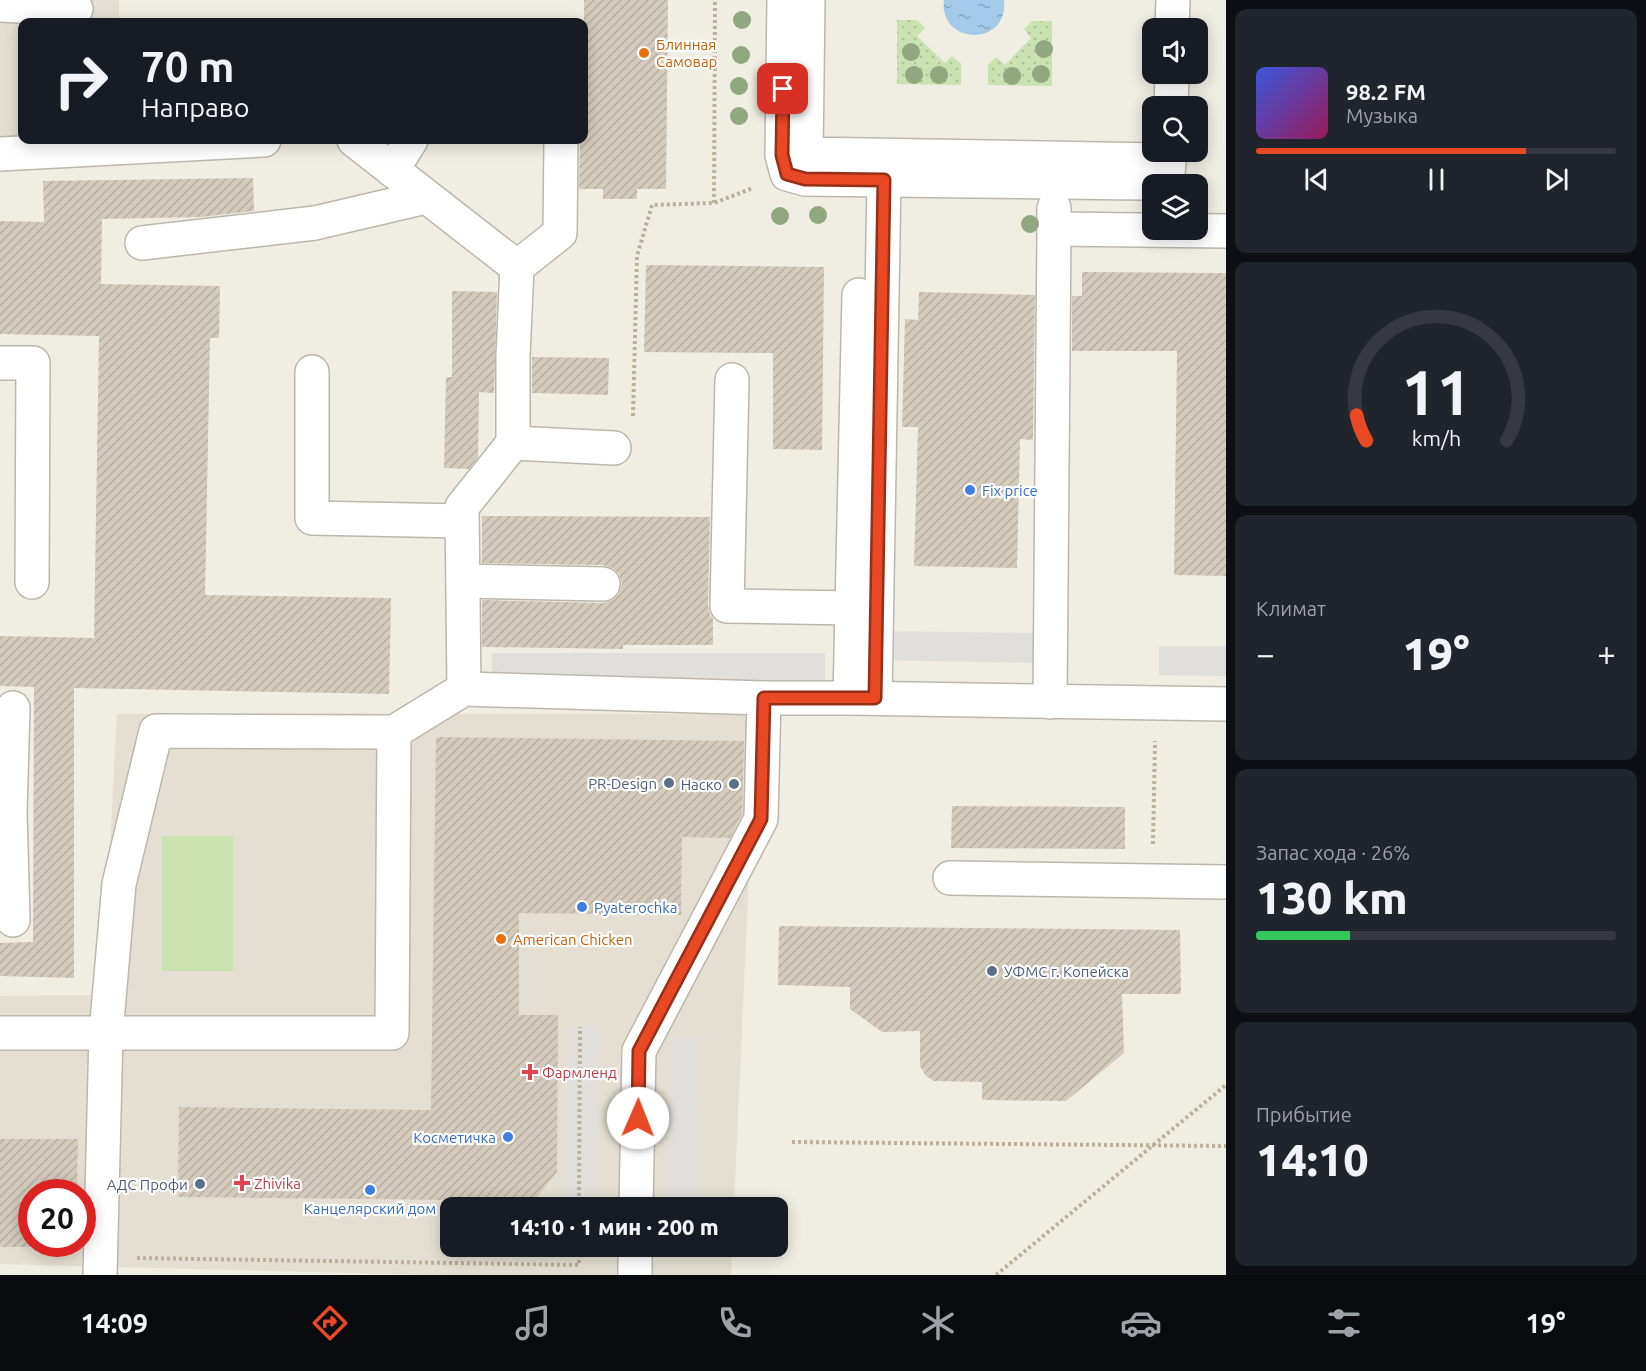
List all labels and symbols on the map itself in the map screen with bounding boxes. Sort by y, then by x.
place label: Блинная Самовар [656,36,717,70]
marker: Блинная Самовар [637,46,651,60]
pin [757,63,808,114]
place label: Fix price [982,482,1038,499]
marker: Fix price [963,483,977,497]
place label: PR-Design [588,775,657,792]
marker: PR-Design [662,776,676,790]
place label: Наско [681,776,722,793]
marker: Наско [727,777,741,791]
place label: Pyaterochka [594,899,677,916]
marker: Pyaterochka [575,900,589,914]
place label: American Chicken [513,931,633,948]
marker: American Chicken [494,932,508,946]
place label: УФМС г. Копейска [1004,963,1129,980]
marker: УФМС г. Копейска [985,964,999,978]
place label: Фармленд [542,1064,617,1081]
marker: Фармленд [523,1065,537,1079]
position arrow [606,1086,670,1150]
place label: Косметичка [413,1129,496,1146]
marker: Косметичка [501,1130,515,1144]
place label: Zhivika [254,1175,301,1192]
place label: АДС Профи [107,1176,188,1193]
marker: Zhivika [235,1176,249,1190]
marker: АДС Профи [193,1177,207,1191]
speed limit sign: 20 [18,1179,96,1257]
marker: Канцелярский дом [363,1183,377,1197]
place label: Канцелярский дом [304,1200,436,1217]

